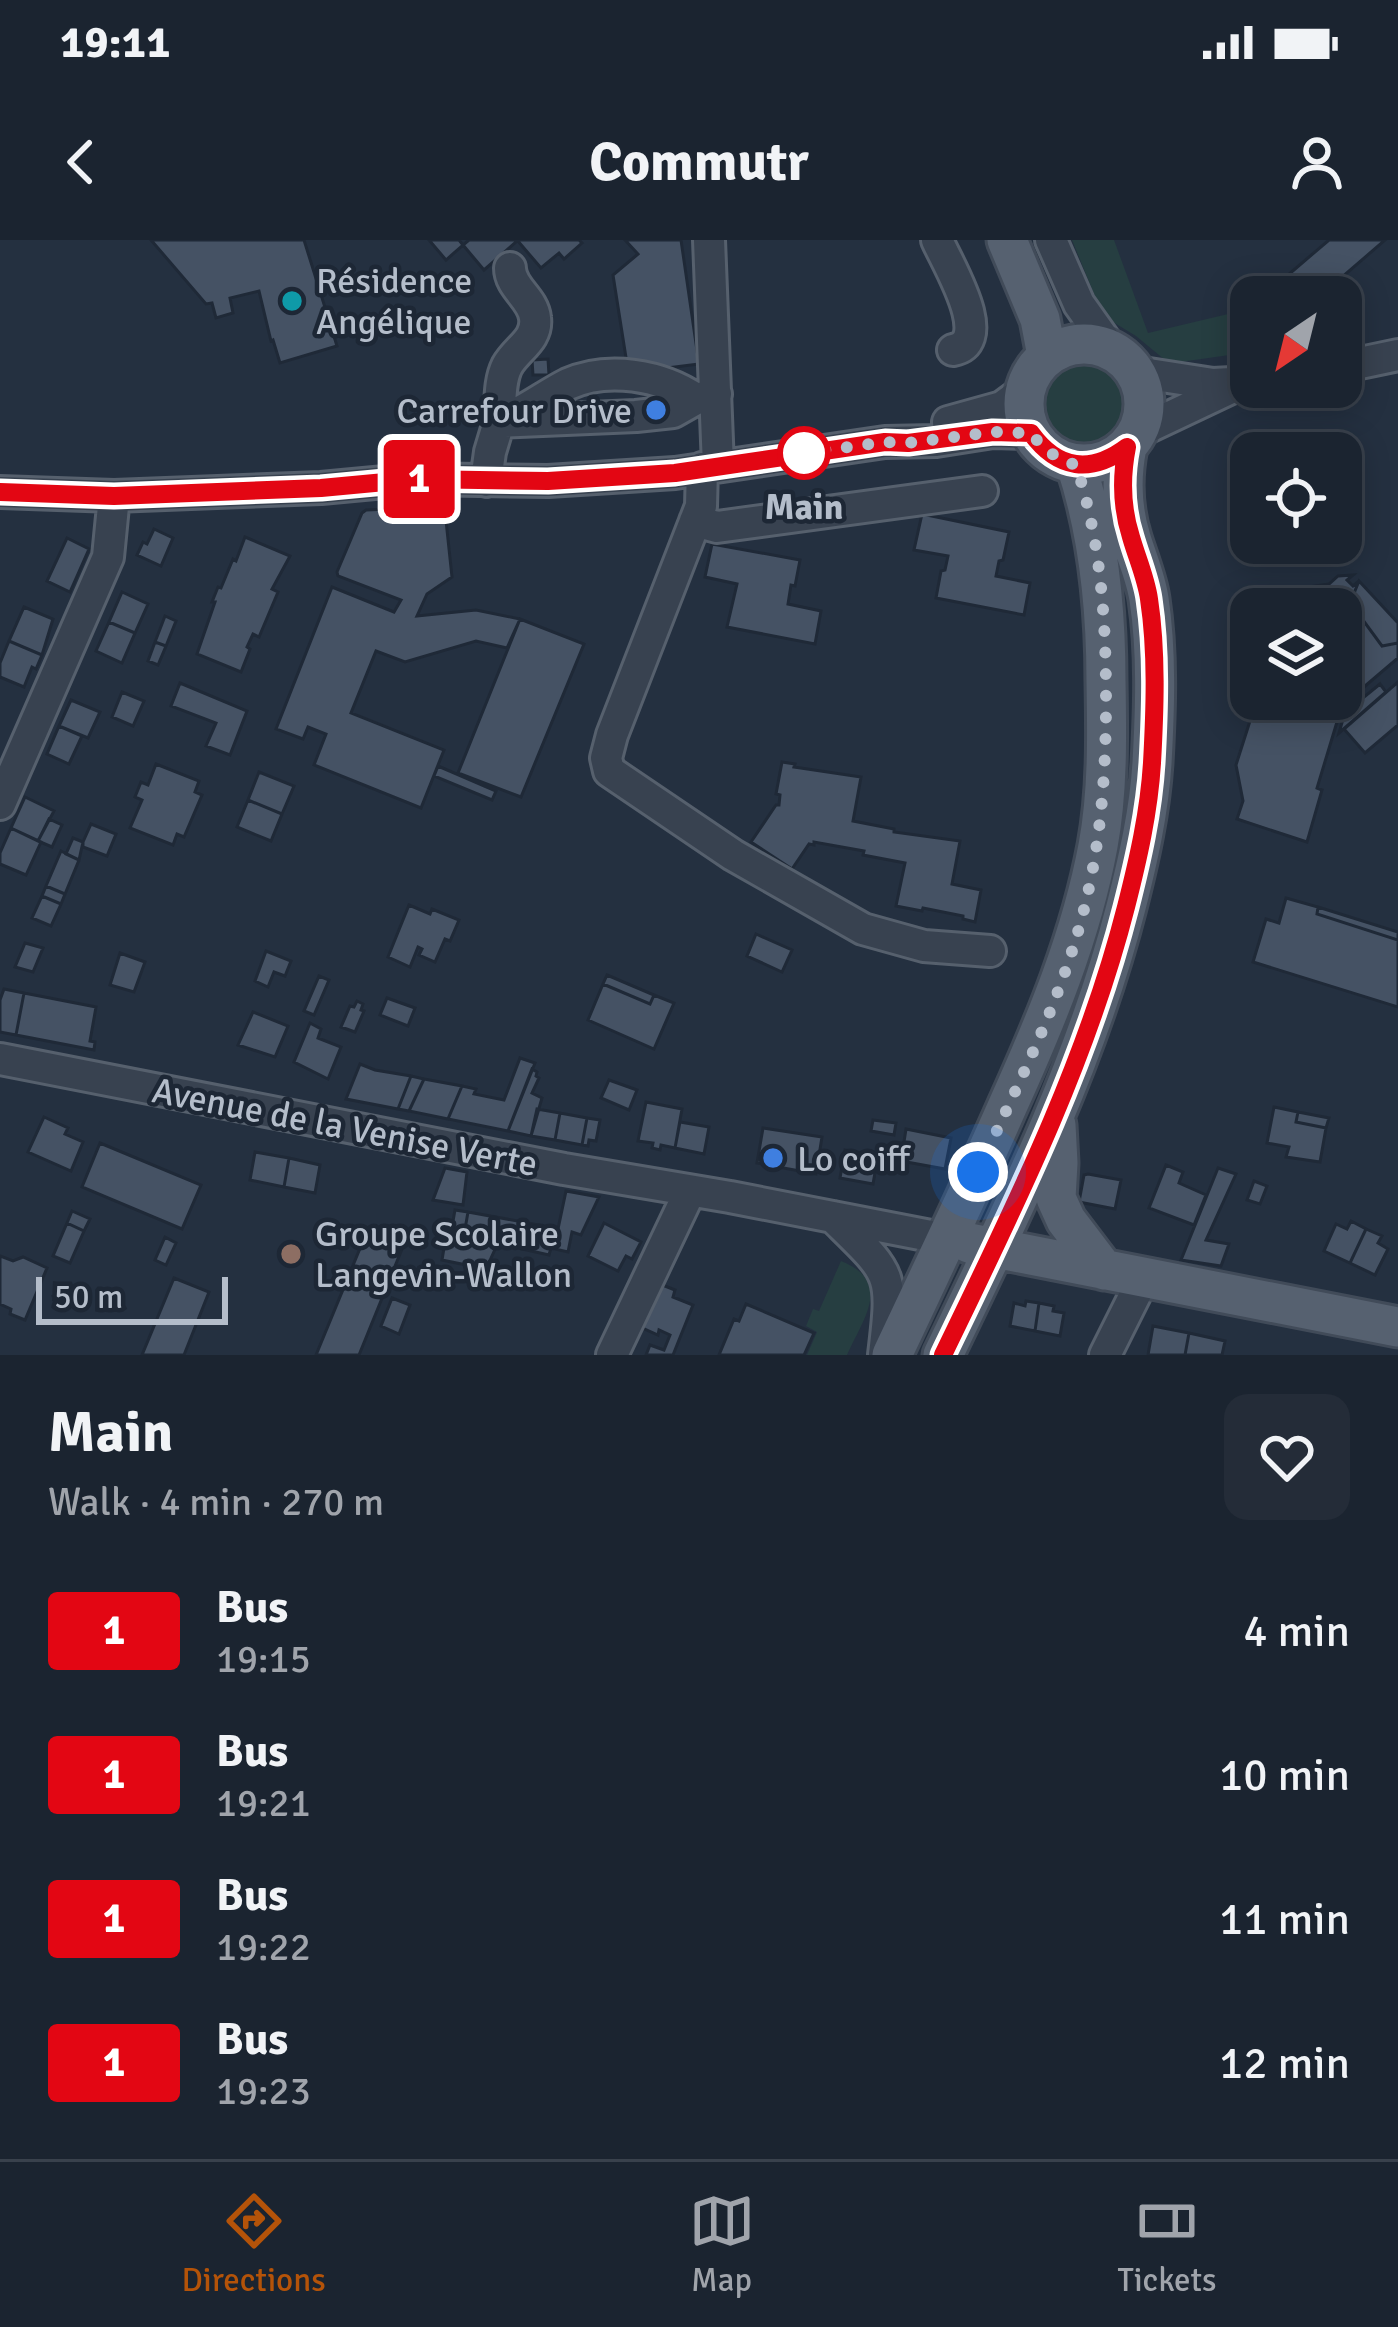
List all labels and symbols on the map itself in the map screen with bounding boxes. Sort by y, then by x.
place label: Résidence Angélique [316,259,472,345]
north arrow [1230,276,1362,408]
marker: Résidence Angélique [279,288,305,314]
place label: Carrefour Drive [397,389,632,434]
marker: Carrefour Drive [643,397,669,423]
marker: Main [779,428,829,478]
line badge: 1 [380,440,458,518]
place label: Main [764,485,844,530]
street label: Avenue de la Venise Verte [148,1068,541,1187]
place label: Lo coiff [797,1137,912,1182]
your location [948,1142,1008,1202]
marker: Lo coiff [760,1145,786,1171]
place label: Groupe Scolaire Langevin-Wallon [315,1212,572,1298]
marker: Groupe Scolaire Langevin-Wallon [278,1241,304,1267]
scale bar [36,1271,228,1324]

